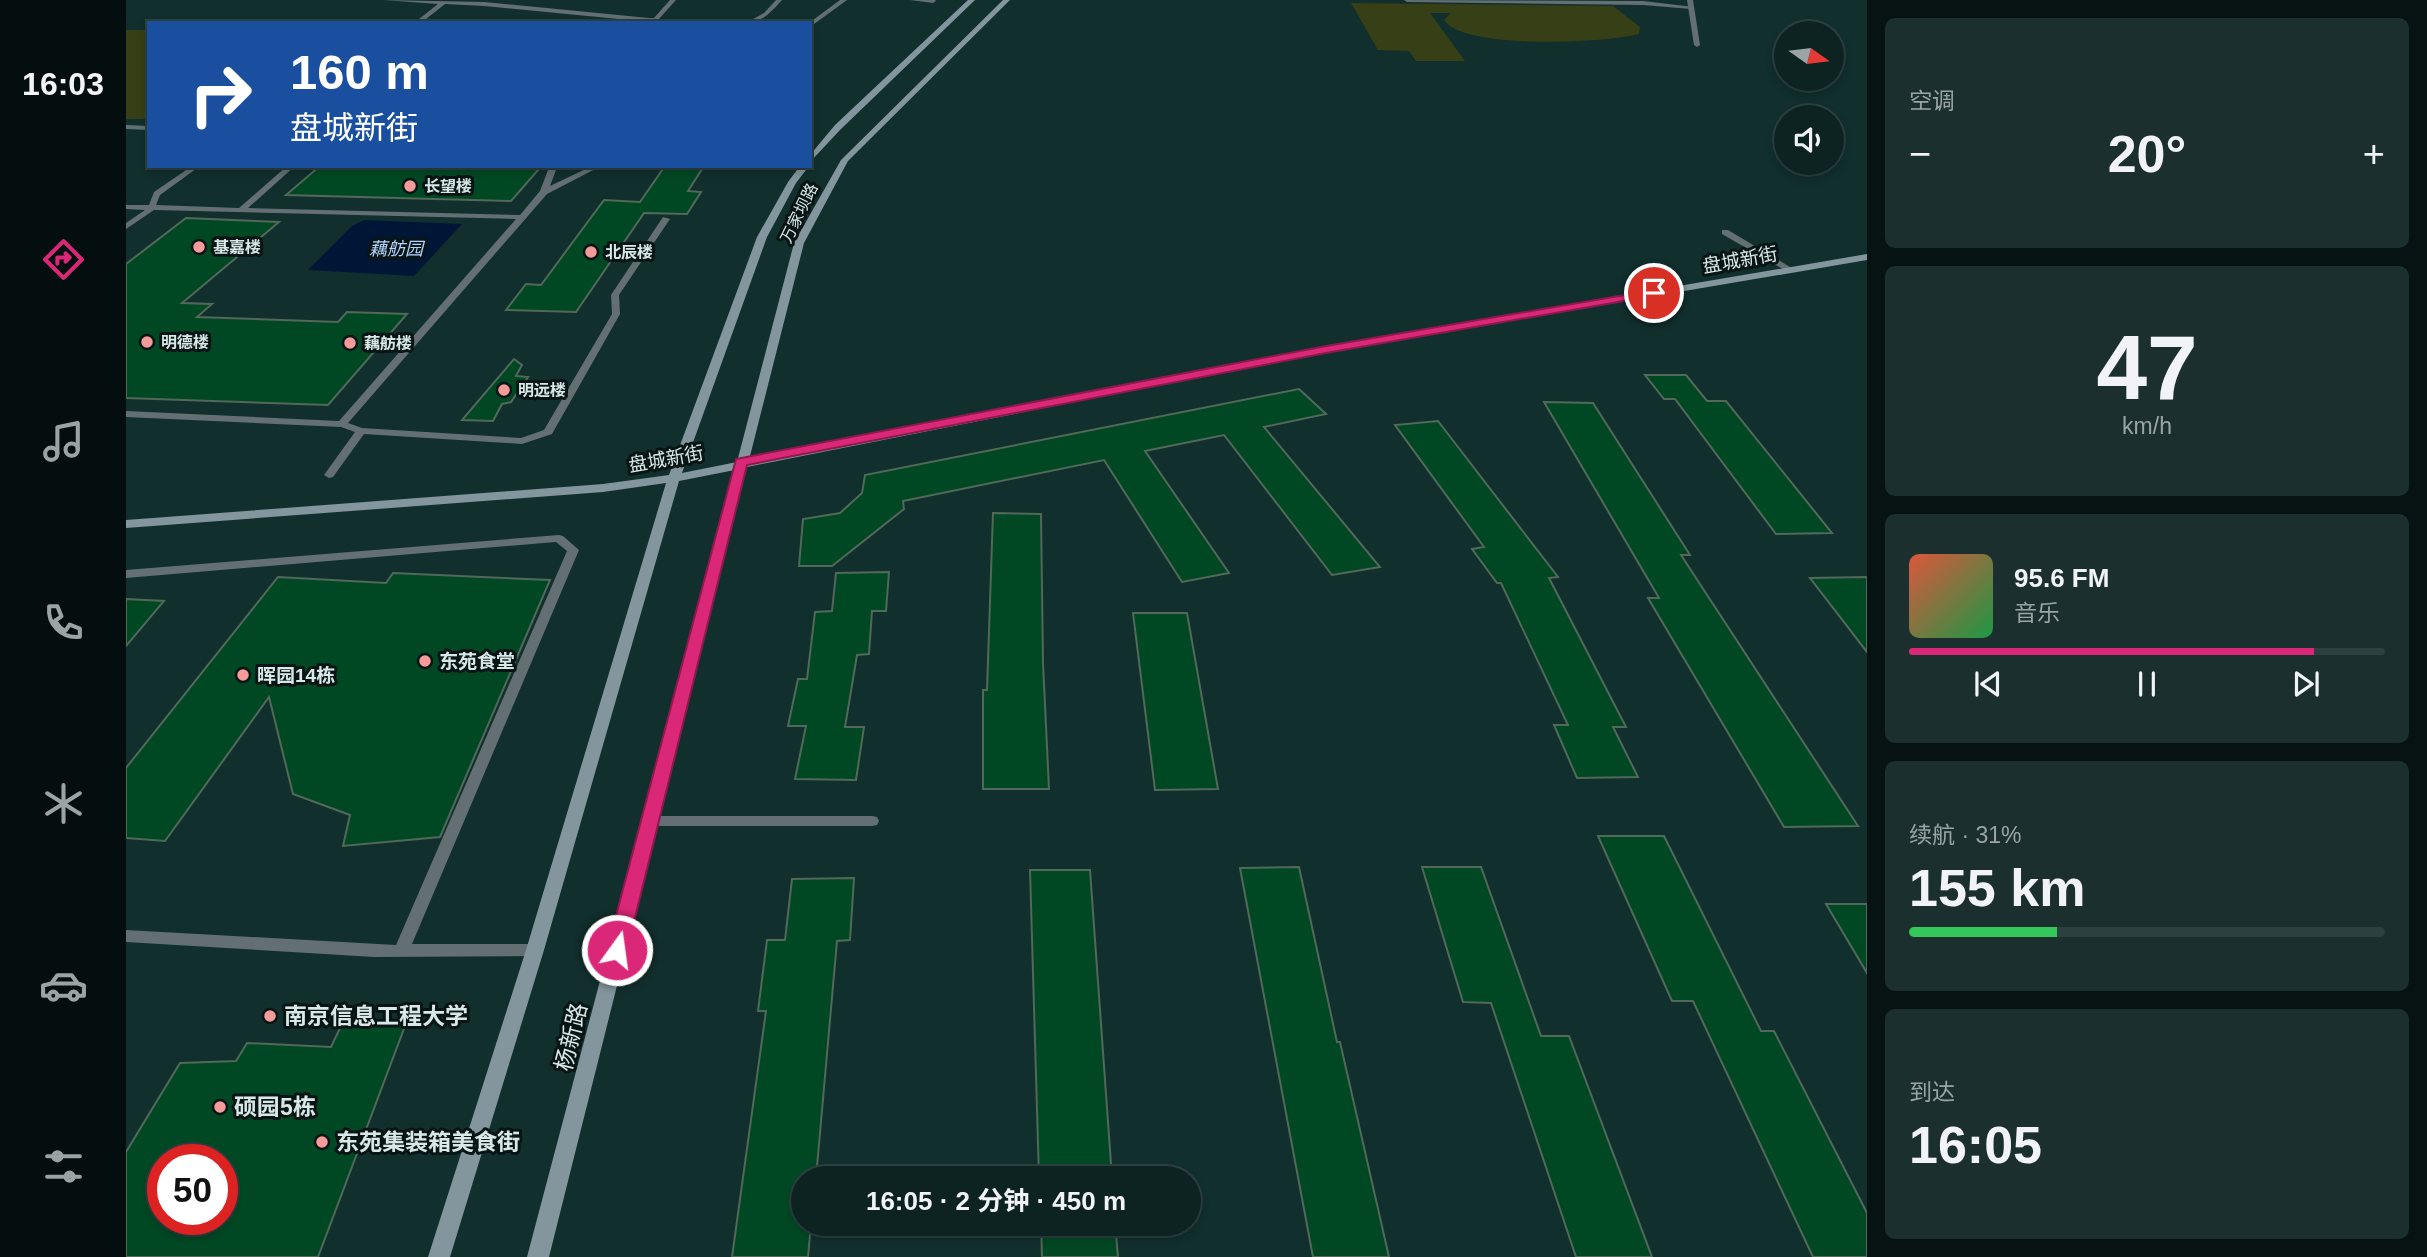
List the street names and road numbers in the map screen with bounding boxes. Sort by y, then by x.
street label: 万家坝路 [777,181,821,245]
street label: 盘城新街 [1701,243,1779,277]
street label: 盘城新街 [627,442,705,476]
street label: 杨新路 [550,1000,592,1074]

